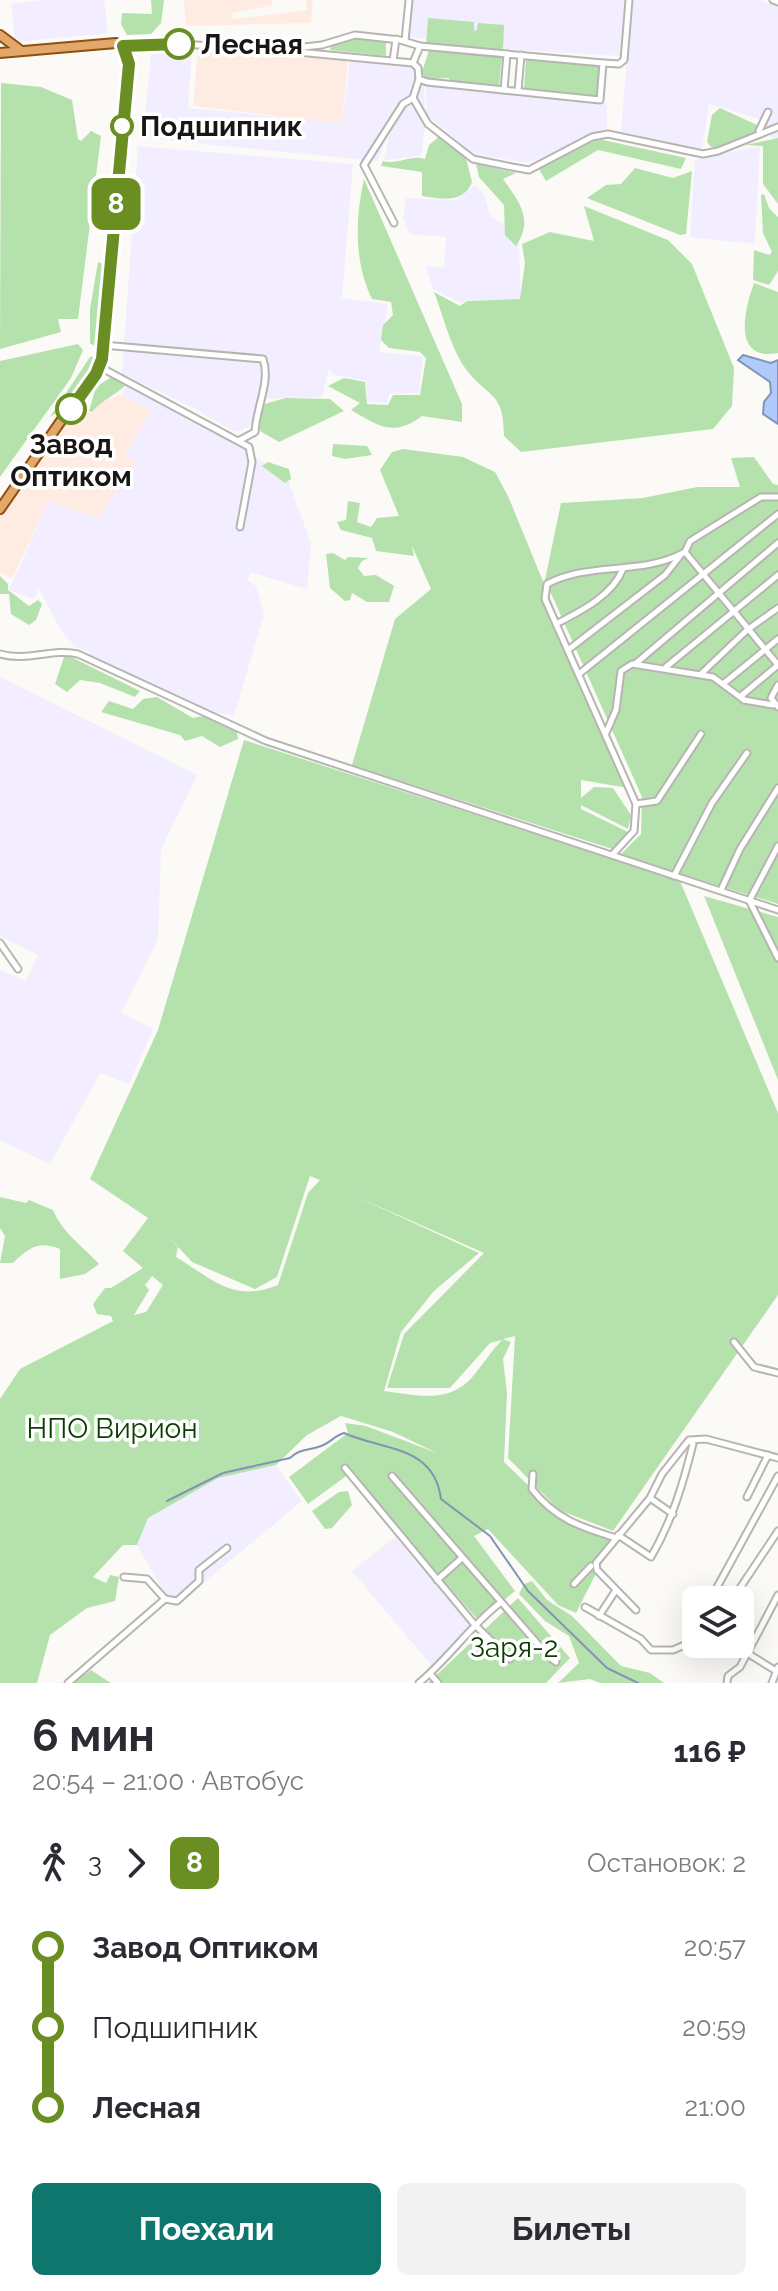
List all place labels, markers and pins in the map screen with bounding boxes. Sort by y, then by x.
place label: Лесная [201,28,303,61]
marker: Лесная [164,29,194,59]
place label: Подшипник [140,110,303,143]
marker: Подшипник [111,115,133,137]
marker: Завод Оптиком [56,394,86,424]
place label: Завод Оптиком [10,428,132,493]

